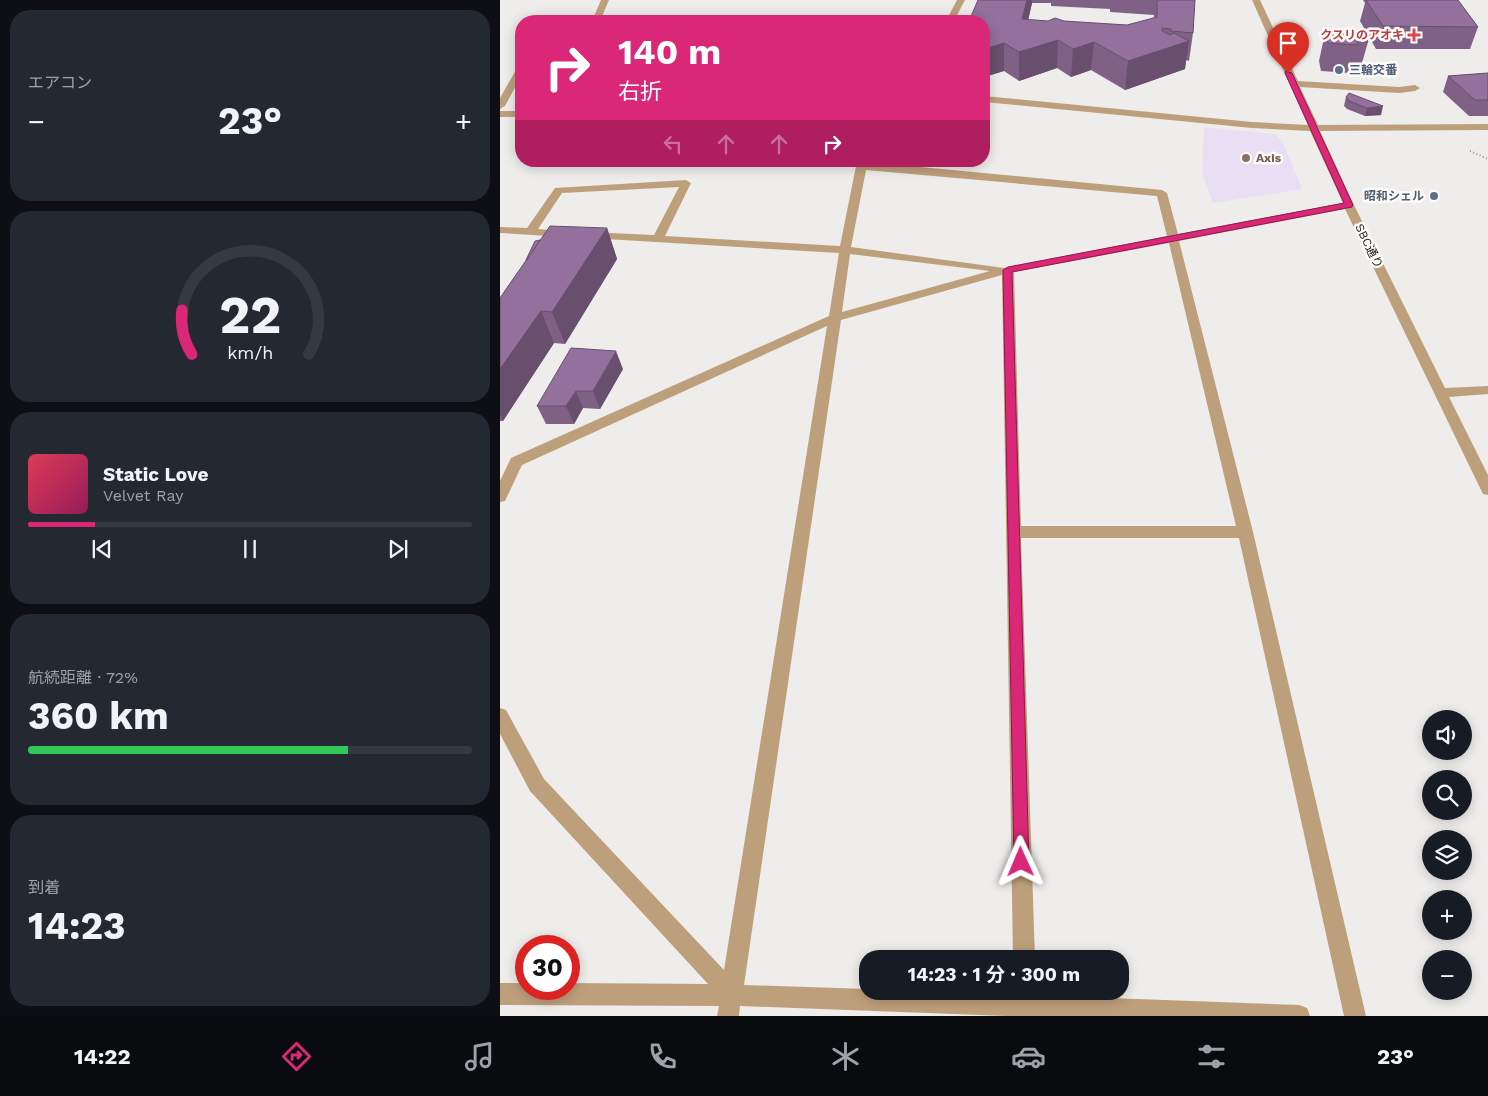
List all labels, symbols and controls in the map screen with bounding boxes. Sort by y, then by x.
pin [1267,22,1309,73]
place label: クスリのアオキ [1320,28,1404,42]
icon: arrive [1274,29,1302,57]
marker: クスリのアオキ [1408,29,1420,41]
text: 140 m [618,31,721,73]
icon: right [535,35,600,100]
place label: 三輪交番 [1349,63,1398,77]
marker: 三輪交番 [1333,64,1345,76]
text: エアコン [28,73,92,92]
text: 右折 [618,79,662,104]
text: 23° [218,99,282,143]
text: − [28,105,45,138]
text: + [455,105,472,138]
icon: left [659,130,687,158]
icon: ahead [712,130,740,158]
icon: ahead [765,130,793,158]
icon: right [818,130,846,158]
place label: Axis [1256,151,1282,165]
marker: Axis [1240,152,1252,164]
place label: 昭和シェル [1364,189,1424,203]
marker: 昭和シェル [1428,190,1440,202]
street label: SBC通り [1352,221,1386,271]
text: 22 [219,285,281,346]
text: km/h [227,342,273,363]
text: Static Love [103,463,208,486]
text: Velvet Ray [103,486,183,505]
icon: previous [88,535,116,563]
icon: pause [236,535,264,563]
icon: next [384,535,412,563]
text: 航続距離 · 72% [28,668,138,687]
text: 360 km [28,694,169,738]
map controls [1422,710,1472,1000]
button: sound [1422,710,1472,760]
button: search [1422,770,1472,820]
button: layers [1422,830,1472,880]
position arrow [994,835,1046,887]
text: 到着 [28,878,60,897]
button: + [1422,890,1472,940]
text: 14:23 [28,904,126,948]
speed limit sign: 30 [515,935,580,1000]
button: − [1422,950,1472,1000]
text: 14:23 · 1 分 · 300 m [908,963,1080,986]
icon: directions [279,1039,314,1074]
icon: music [462,1039,497,1074]
icon: phone [645,1039,680,1074]
icon: climate [828,1039,863,1074]
icon: car [1011,1039,1046,1074]
icon: filters [1194,1039,1229,1074]
text: 14:22 [74,1044,131,1069]
text: 23° [1377,1044,1414,1069]

